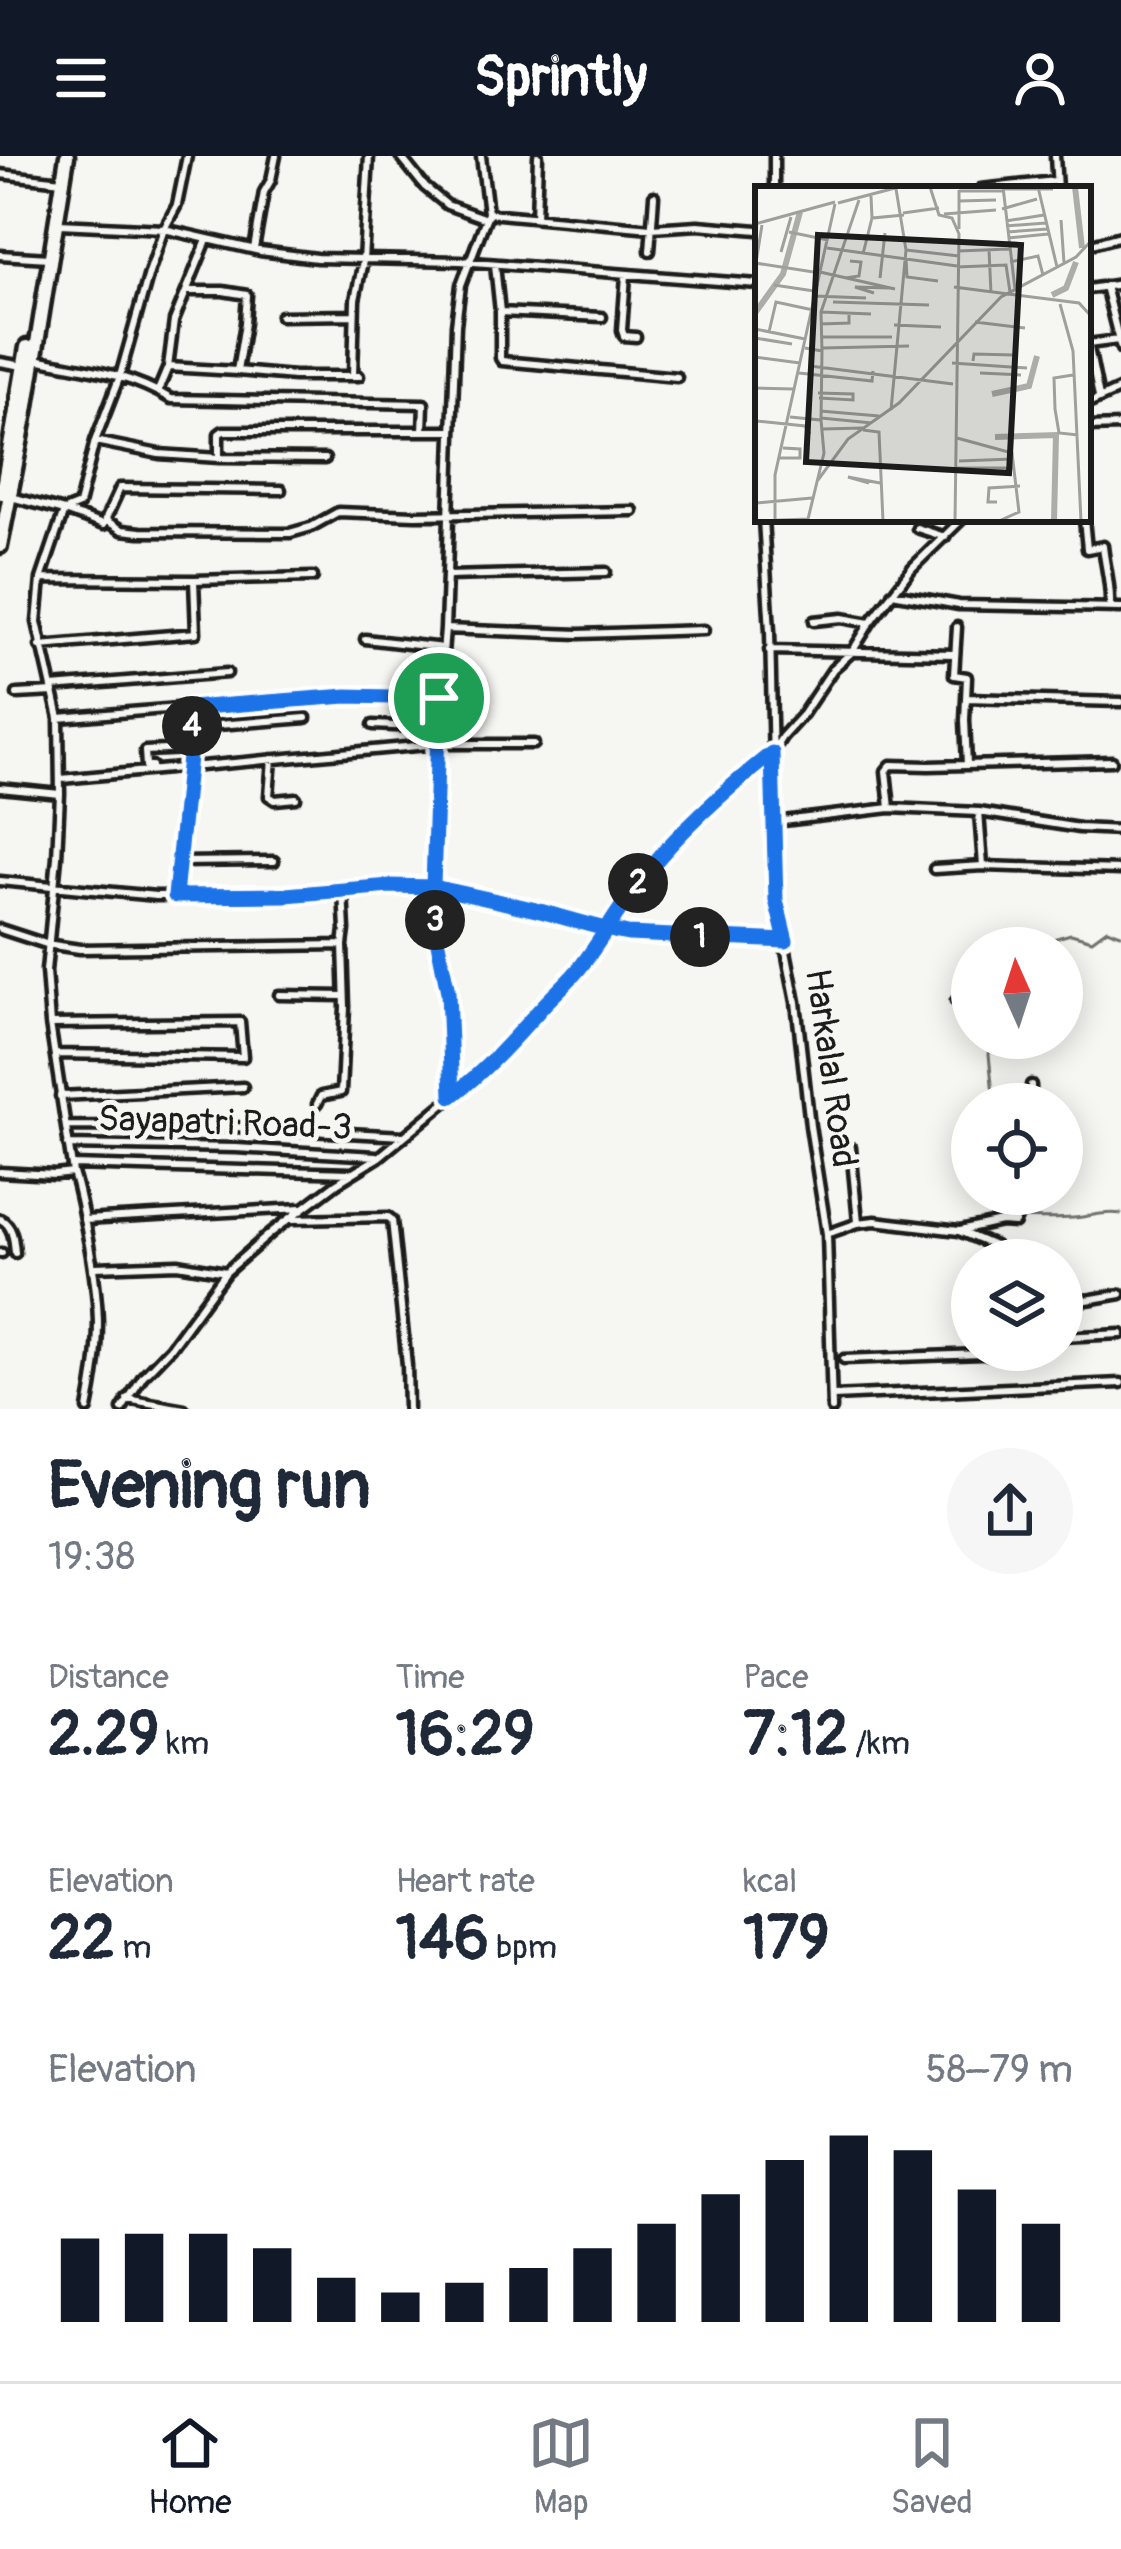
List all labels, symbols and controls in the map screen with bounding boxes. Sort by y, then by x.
text: Sprintly [474,44,647,112]
icon: menu [48,45,114,111]
icon: person [1007,45,1073,111]
inset map [755,186,1091,522]
pin [388,647,490,749]
icon: arrive [406,665,472,731]
pin: 4 [162,696,222,756]
text: 4 [182,705,202,746]
pin: 2 [608,853,668,913]
text: 2 [629,862,647,903]
pin: 3 [405,890,465,950]
text: 3 [426,899,444,940]
pin: 1 [670,907,730,967]
text: 1 [694,916,706,957]
north arrow [951,927,1083,1059]
map controls [951,927,1083,1371]
street label: Harkalal Road [795,966,867,1170]
button: locate [951,1083,1083,1215]
street label: Sayapatri Road-3 [97,1096,353,1150]
button: layers [951,1239,1083,1371]
text: Evening run [48,1445,371,1528]
button: share [947,1448,1073,1574]
text: 19:38 [48,1532,135,1581]
text: Distance [48,1657,169,1698]
text: Time [396,1657,465,1698]
text: Pace [743,1657,809,1698]
text: 2.29 [48,1698,159,1773]
text: 16:29 [396,1698,535,1773]
text: 7:12 [743,1698,848,1773]
text: km [159,1723,209,1764]
text: /km [848,1723,910,1764]
text: Elevation [48,1861,174,1902]
text: Heart rate [396,1861,535,1902]
text: kcal [743,1861,797,1902]
text: 22 [48,1902,115,1977]
text: 146 [396,1902,489,1977]
text: 179 [743,1902,829,1977]
text: m [115,1927,152,1968]
text: bpm [489,1927,557,1968]
text: Elevation [48,2045,197,2094]
text: 58–79 m [925,2045,1073,2094]
tab: Home [148,2410,232,2523]
tab: Map [528,2410,594,2523]
tab: Saved [891,2410,973,2523]

